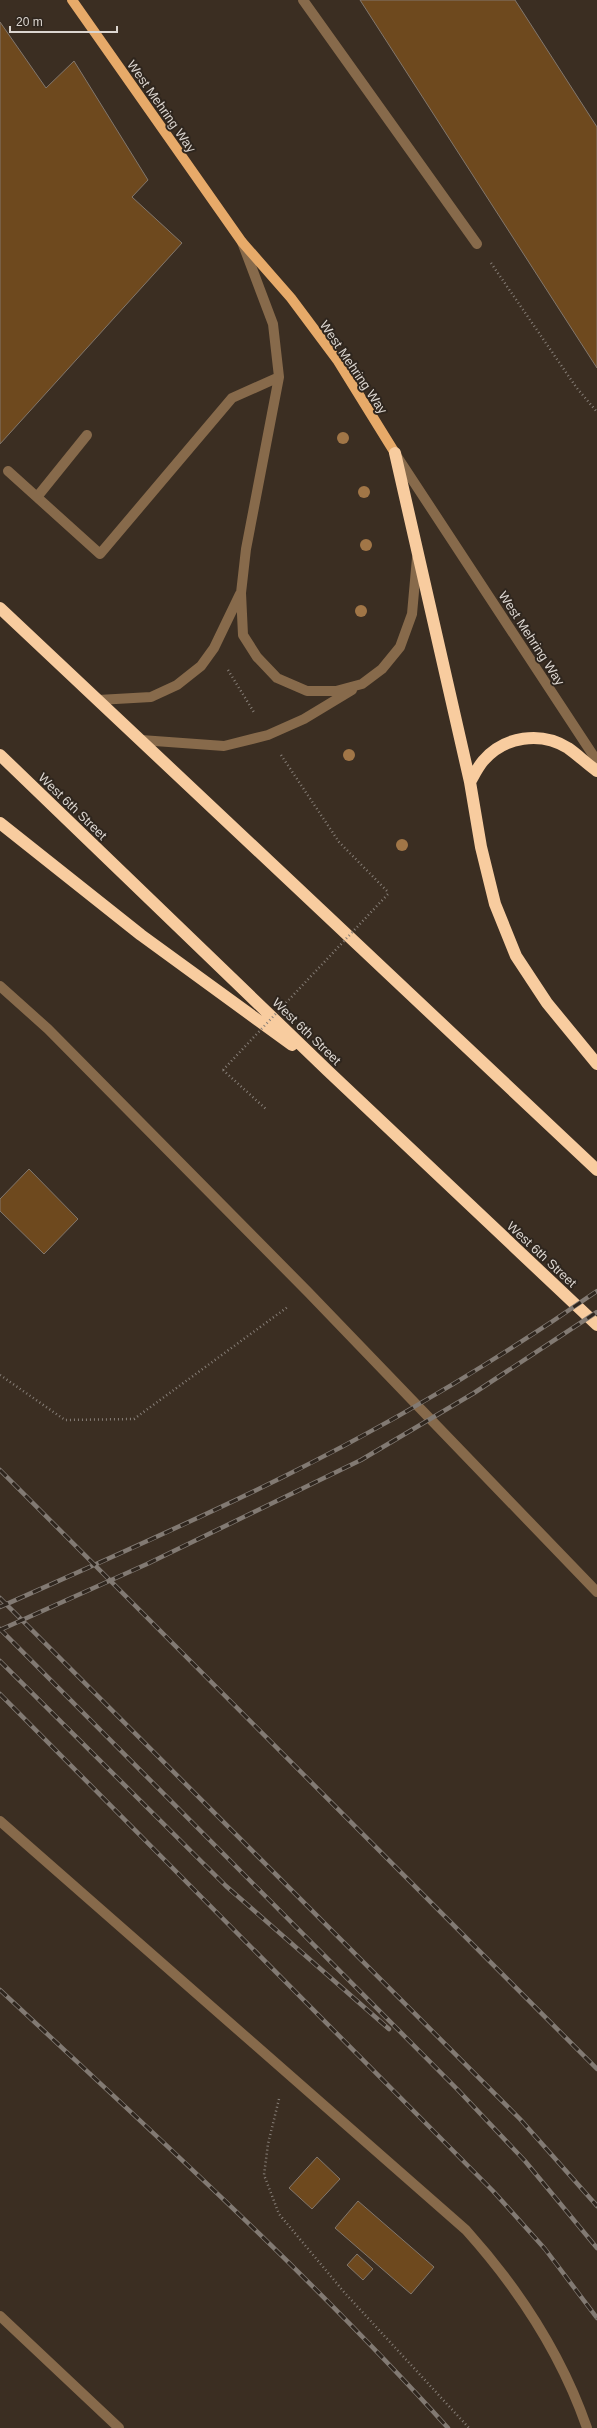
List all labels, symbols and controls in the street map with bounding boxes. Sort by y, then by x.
scale bar [10,8,117,34]
text: 20 m [16,15,43,29]
street label: West Mehring Way [124,57,199,156]
street label: West Mehring Way [317,318,391,417]
street label: West Mehring Way [496,588,568,689]
street label: West 6th Street [35,770,110,843]
street label: West 6th Street [269,995,344,1068]
street label: West 6th Street [504,1218,580,1291]

